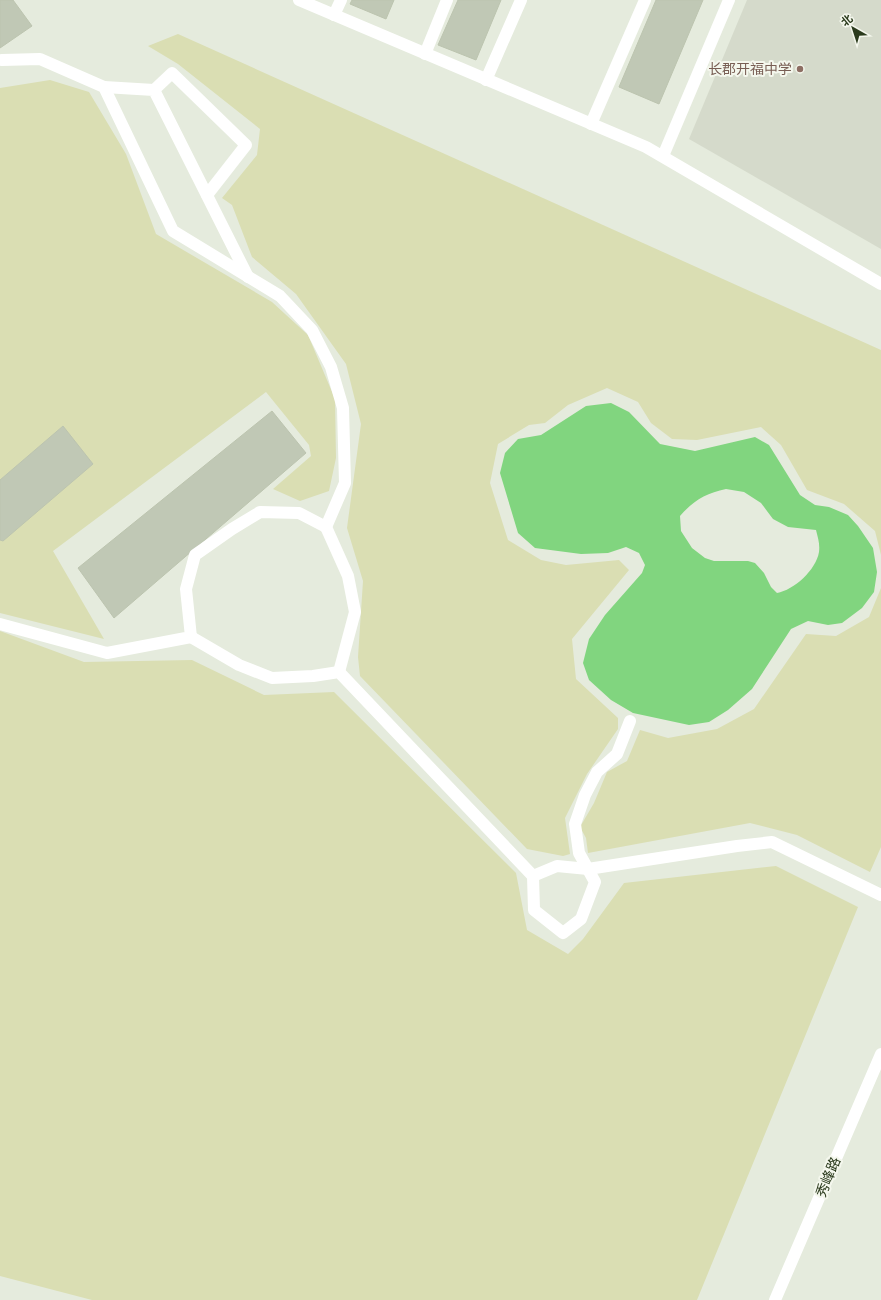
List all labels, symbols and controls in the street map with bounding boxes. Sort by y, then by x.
north arrow [833,8,873,48]
text: 北 [839,12,855,28]
place label: 长郡开福中学 [708,61,792,77]
marker: 长郡开福中学 [795,64,805,74]
street label: 秀峰路 [812,1155,844,1199]

